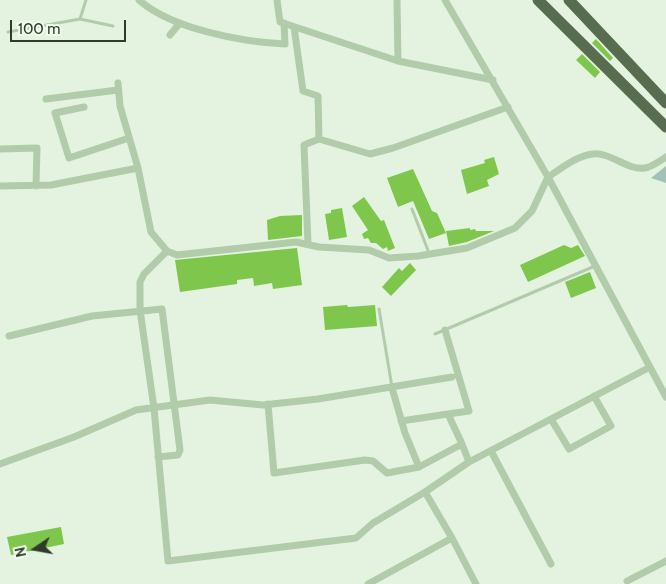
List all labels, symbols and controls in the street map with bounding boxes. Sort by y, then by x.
scale bar [12,10,129,42]
text: 100 m [18,20,60,38]
north arrow [10,524,60,574]
text: N [10,545,30,559]

